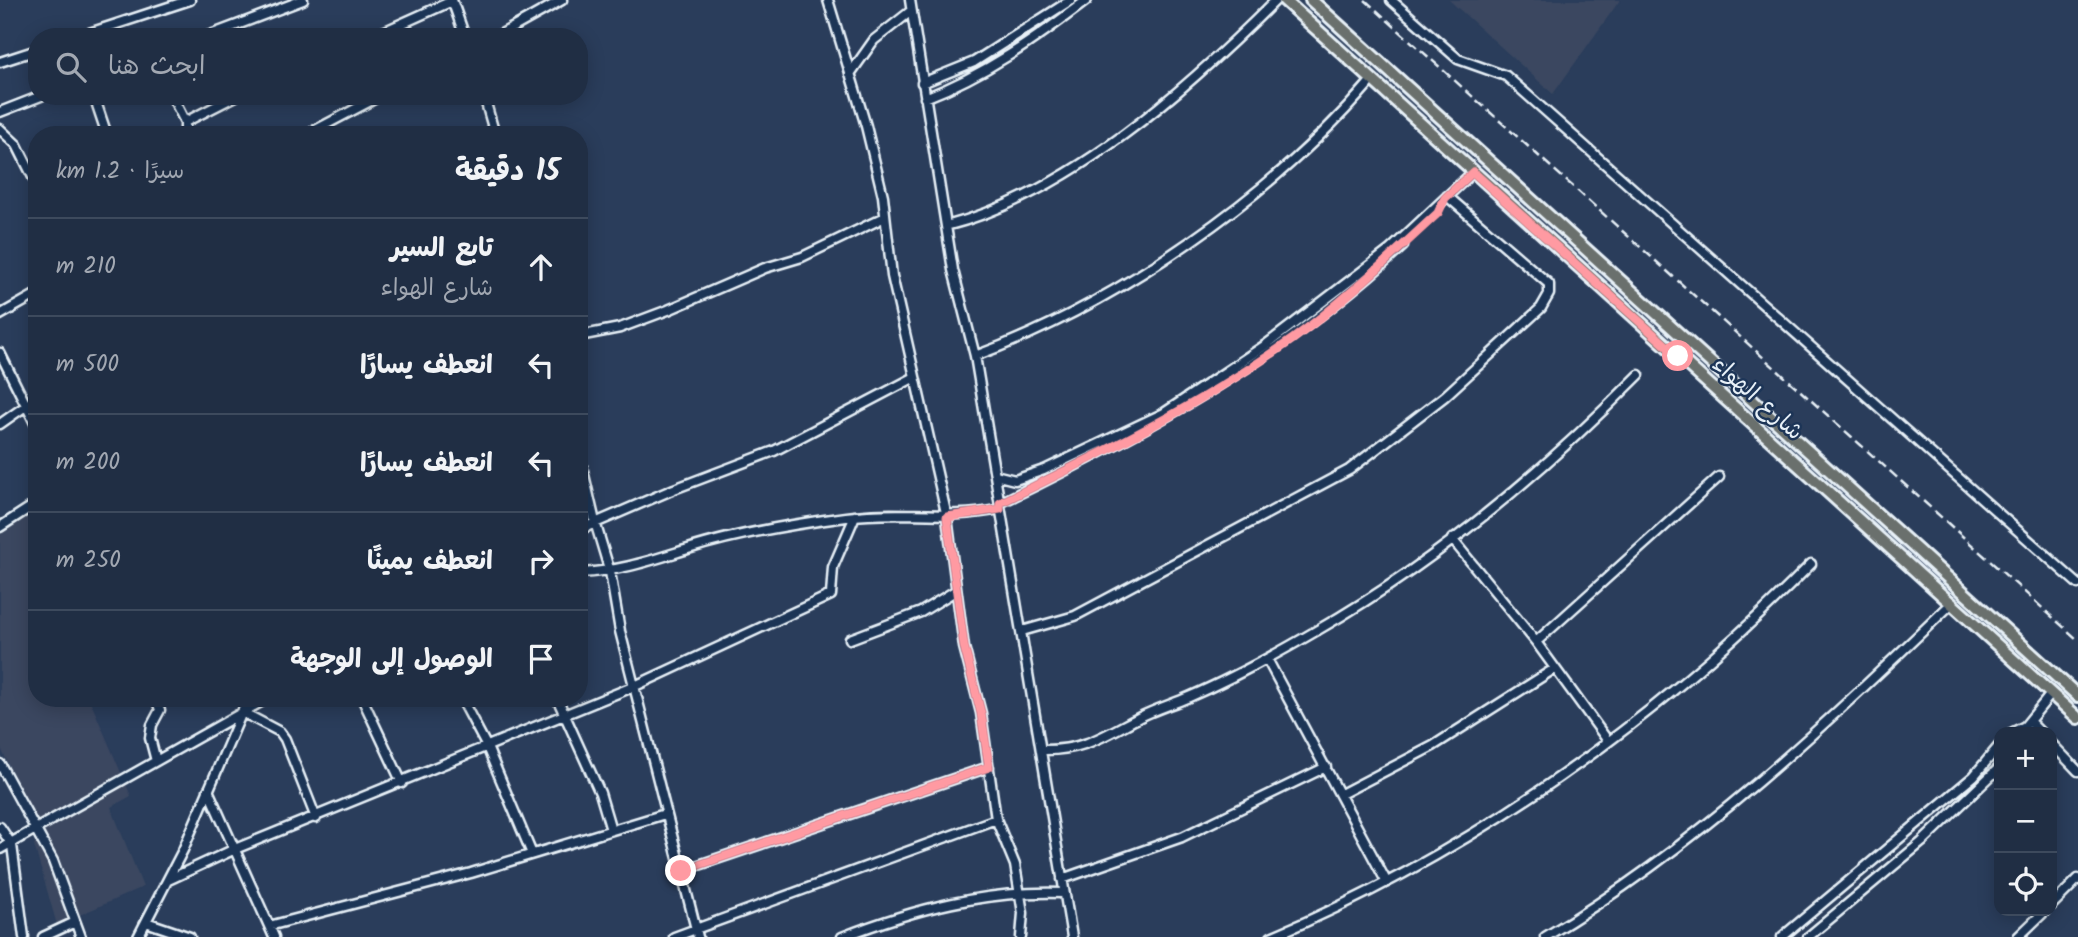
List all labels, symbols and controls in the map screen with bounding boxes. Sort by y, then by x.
search box [28,28,588,105]
text: ابحث هنا [108,46,205,88]
icon: search [52,48,90,86]
text: 15 دقيقة [455,148,560,196]
text: سيرًا · 1.2 km [56,154,184,190]
text: تابع السير [390,228,493,270]
icon: ahead [522,248,560,286]
text: 210 m [56,249,116,285]
text: شارع الهواء [381,271,493,307]
route start [1662,340,1693,371]
text: انعطف يسارًا [360,345,493,387]
icon: left [522,346,560,384]
text: 500 m [56,347,119,383]
street label: شارع الهواء [1703,348,1811,450]
text: انعطف يسارًا [360,443,493,485]
icon: left [522,444,560,482]
text: 200 m [56,445,120,481]
text: انعطف يمينًا [367,541,493,583]
icon: right [522,542,560,580]
text: 250 m [56,543,121,579]
text: الوصول إلى الوجهة [290,639,493,681]
icon: arrive [522,640,560,678]
map controls [1994,727,2057,916]
button: + [1994,727,2057,790]
button: − [1994,790,2057,853]
button: locate [1994,853,2057,916]
route end [665,855,696,886]

